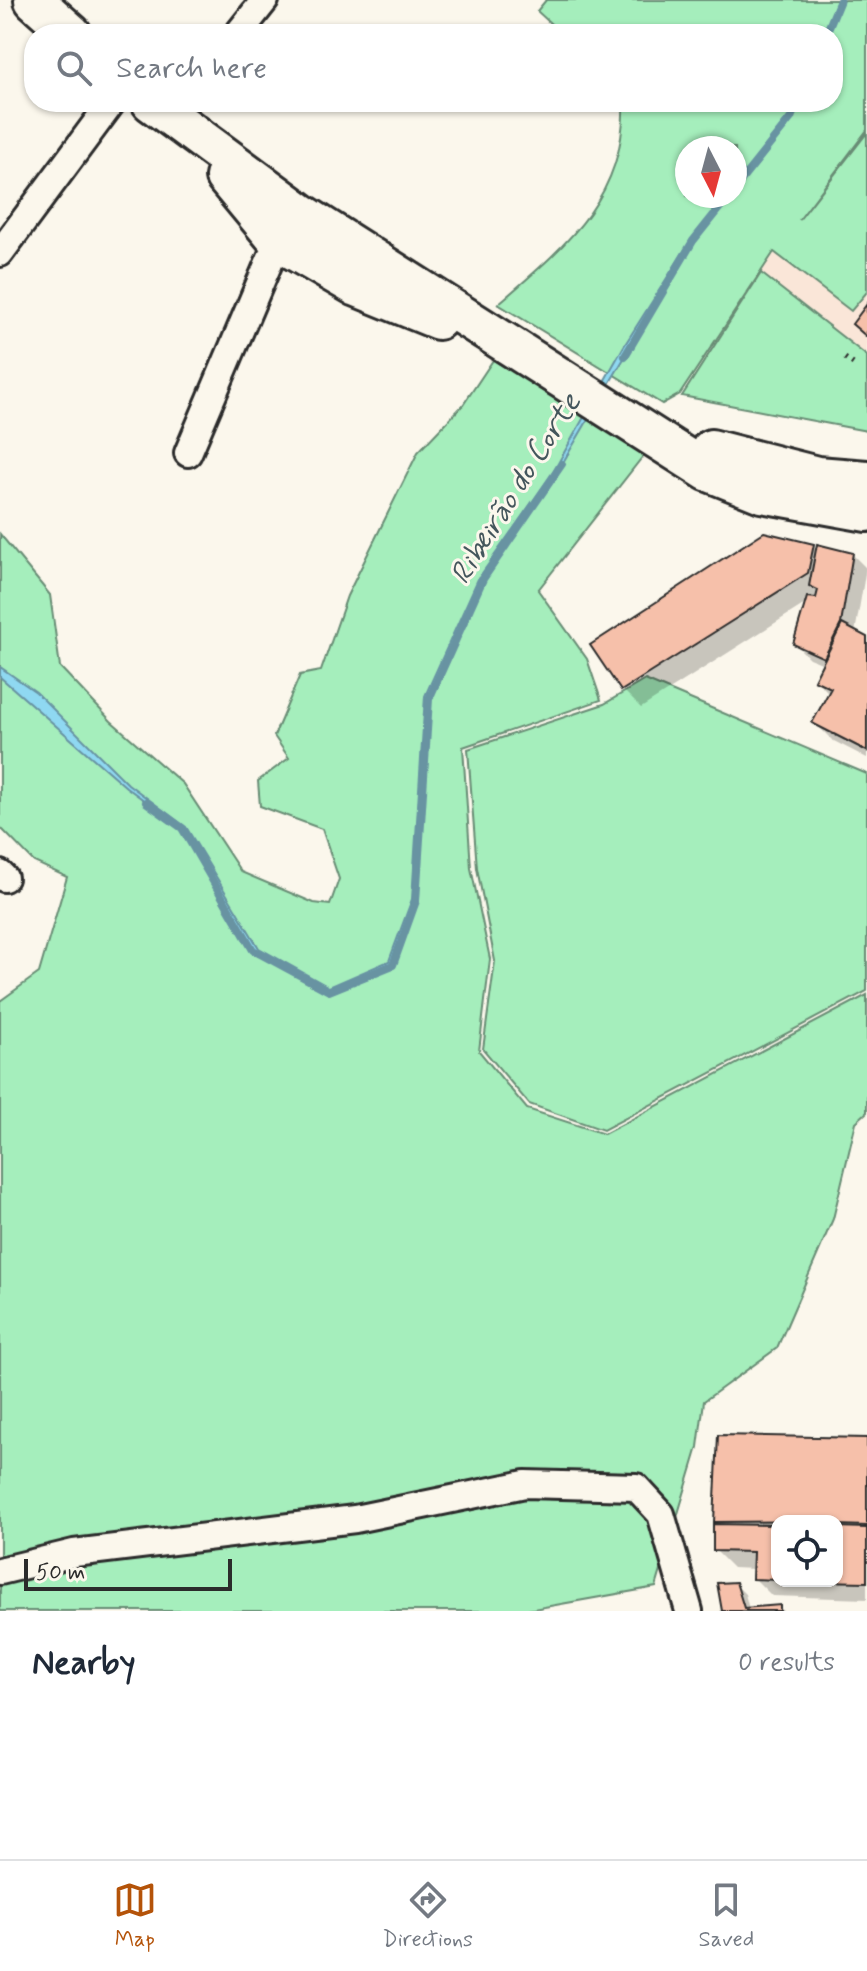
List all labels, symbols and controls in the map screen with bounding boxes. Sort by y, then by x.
search box [24,24,843,112]
icon: search [52,46,96,90]
text: Search here [116,49,267,88]
north arrow [675,136,747,208]
water label: Ribeirão do Corte [442,385,591,592]
map controls [771,1515,843,1587]
button: locate [771,1515,843,1587]
scale bar [24,1555,232,1591]
text: 50 m [36,1559,85,1587]
text: Nearby [32,1641,136,1686]
text: 0 results [738,1646,835,1680]
tab: Map [113,1878,157,1954]
tab: Directions [382,1878,473,1954]
tab: Saved [699,1878,754,1954]

